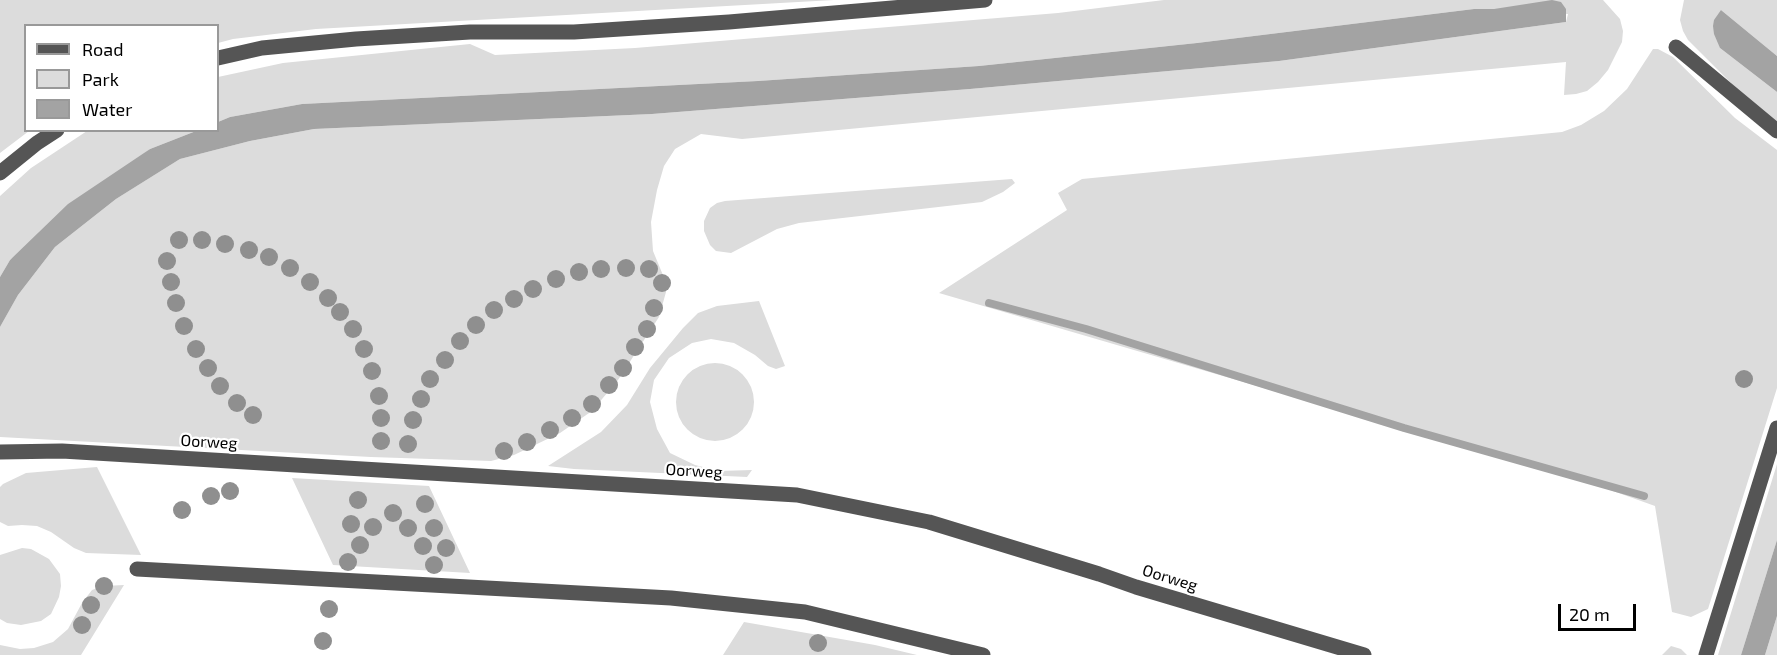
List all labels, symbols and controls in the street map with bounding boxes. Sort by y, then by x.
legend [24,24,219,132]
text: Road [82,38,123,60]
text: Park [82,68,119,90]
text: Water [82,98,132,120]
street label: Oorweg [180,431,238,453]
street label: Oorweg [665,460,723,482]
street label: Oorweg [1140,561,1200,595]
scale bar [1561,592,1639,630]
text: 20 m [1569,603,1610,625]

